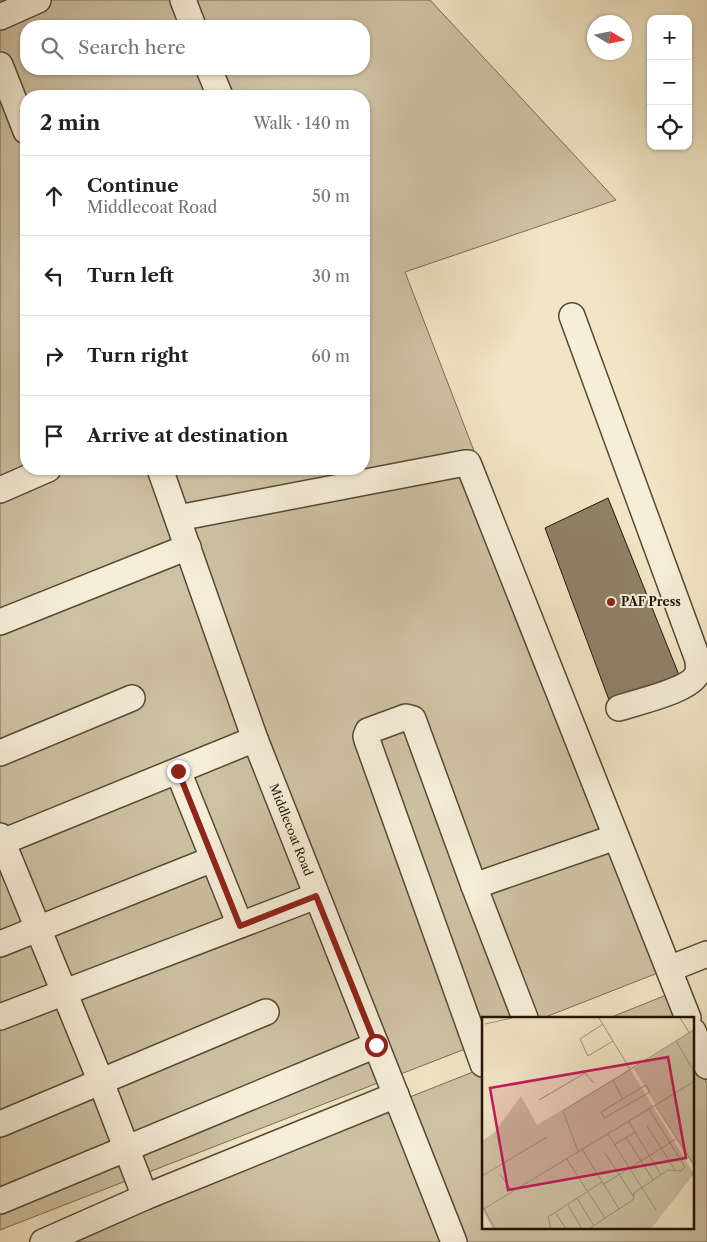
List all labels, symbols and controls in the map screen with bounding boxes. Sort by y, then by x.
north arrow [587,15,632,60]
map controls [647,15,692,150]
button: + [647,15,692,60]
search box [20,20,370,75]
icon: search [38,34,66,62]
text: Search here [78,36,186,59]
button: − [647,60,692,105]
button: locate [647,105,692,150]
text: 2 min [40,110,100,135]
text: Walk · 140 m [253,113,350,133]
text: Continue [87,174,179,197]
icon: ahead [40,182,68,210]
text: 50 m [312,186,350,206]
text: Middlecoat Road [87,197,217,217]
icon: left [40,262,68,290]
text: Turn left [87,264,174,287]
text: 30 m [312,266,350,286]
icon: right [40,342,68,370]
text: Turn right [87,344,188,367]
text: 60 m [311,346,350,366]
icon: arrive [40,422,68,450]
text: Arrive at destination [87,424,288,447]
place label: PAF Press [621,594,681,609]
marker: PAF Press [605,596,617,608]
route end [167,760,190,783]
street label: Middlecoat Road [266,781,317,879]
inset map [482,1017,694,1230]
route start [365,1034,388,1057]

